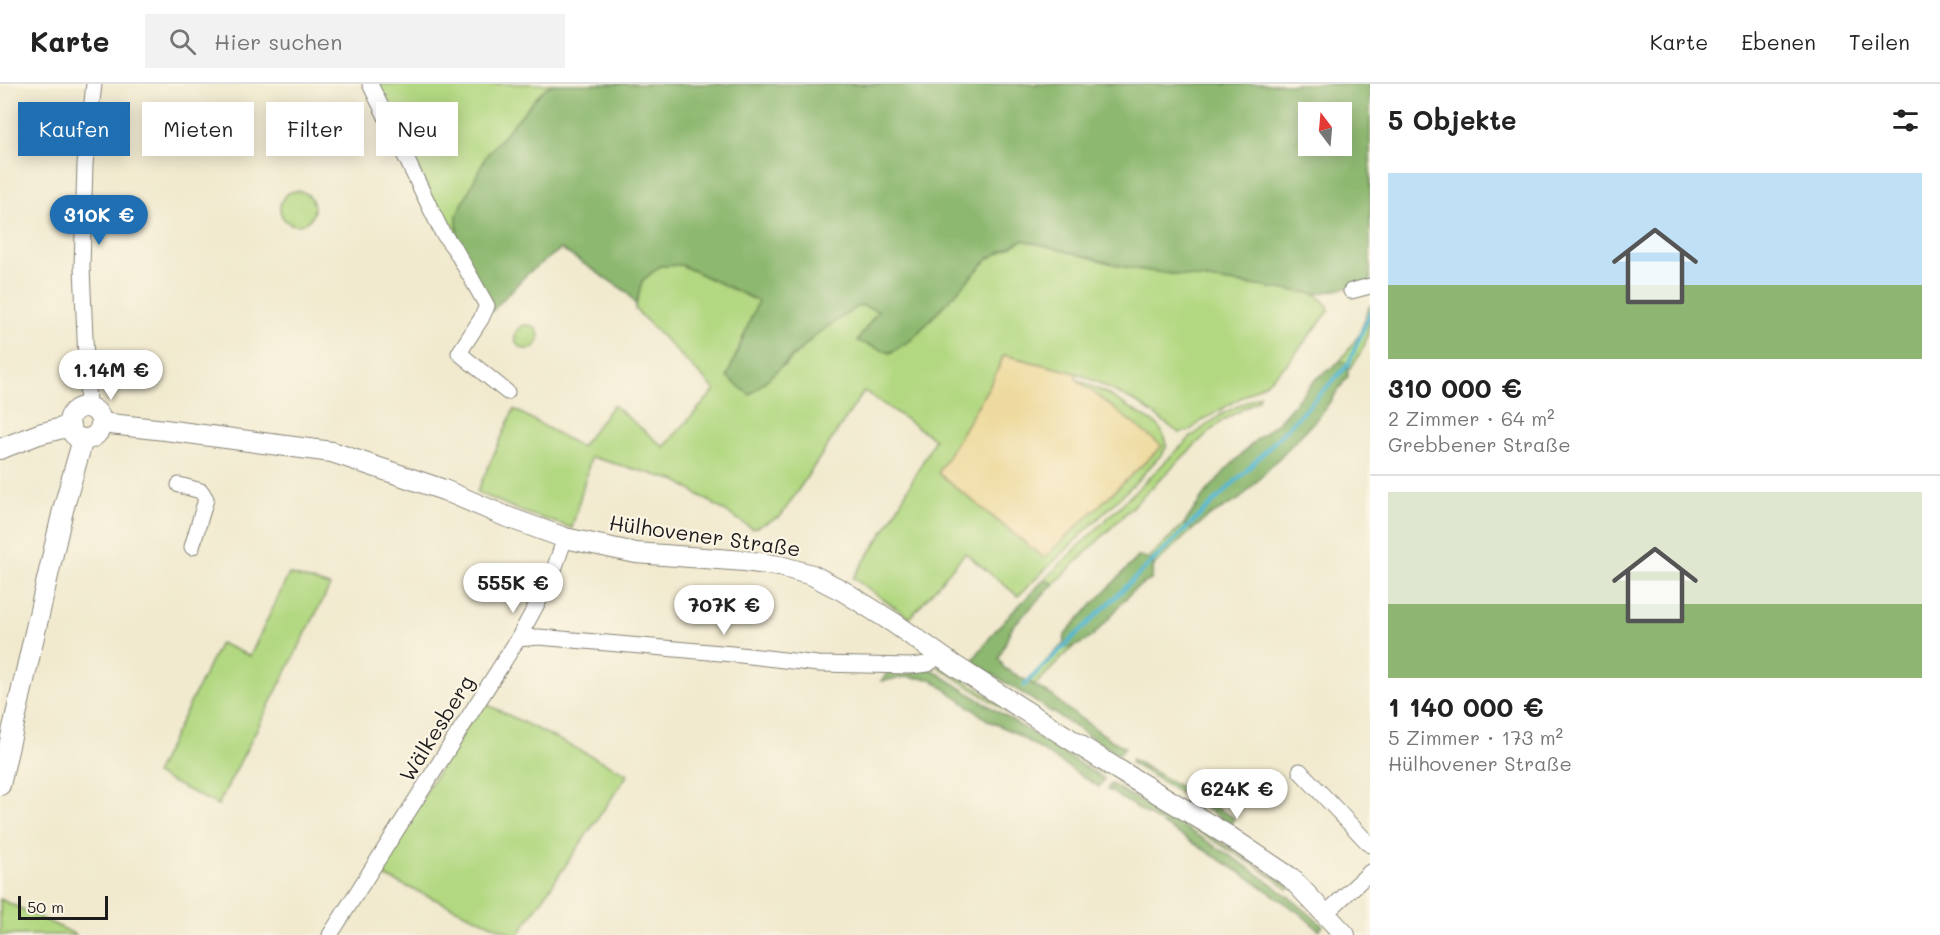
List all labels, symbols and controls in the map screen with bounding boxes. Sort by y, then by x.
search box [145,14,565,68]
text: Karte [30,23,109,59]
icon: search [166,25,199,58]
text: Hier suchen [214,27,342,56]
text: Karte [1650,28,1708,55]
text: Ebenen [1741,28,1816,55]
text: Teilen [1849,28,1910,55]
chip: Kaufen [18,102,130,156]
chip: Mieten [142,102,254,156]
chip: Filter [266,102,364,156]
chip: Neu [376,102,458,156]
north arrow [1298,102,1352,156]
map controls [1298,102,1352,156]
text: 5 Objekte [1388,103,1517,137]
icon: filters [1889,104,1922,137]
pin: 310K € [50,195,148,246]
text: 310K € [64,201,134,227]
icon: home [1601,212,1709,320]
pin: 1.14M € [56,350,166,401]
text: 1.14M € [73,356,149,382]
text: 310 000 € [1388,371,1522,405]
text: 2 Zimmer · 64 m² [1388,405,1555,431]
text: Grebbener Straße [1388,431,1571,457]
street label: Hülhovener Straße [608,508,802,562]
icon: home [1601,531,1709,639]
pin: 555K € [464,563,562,614]
text: 555K € [477,569,549,595]
pin: 707K € [675,585,773,636]
text: 707K € [688,591,760,617]
street label: Wälkesberg [393,670,479,786]
text: 1 140 000 € [1388,690,1544,724]
text: 5 Zimmer · 173 m² [1388,724,1563,750]
text: Hülhovener Straße [1388,750,1572,776]
pin: 624K € [1188,769,1286,820]
text: 624K € [1201,775,1273,801]
scale bar [18,893,108,920]
text: 50 m [27,896,64,917]

